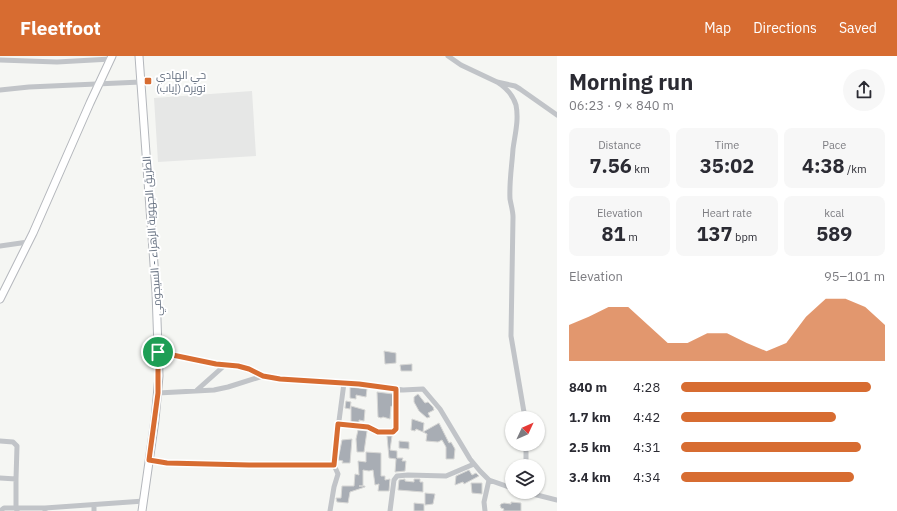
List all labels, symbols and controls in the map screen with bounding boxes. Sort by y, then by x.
text: Fleetfoot [20,16,101,40]
text: Map [704,19,731,37]
text: Directions [753,19,817,37]
text: Saved [839,19,877,37]
text: Morning run [569,67,693,96]
place label: حي الهادي نويرة (إياب) [156,68,206,95]
button: share [843,69,885,111]
marker: حي الهادي نويرة (إياب) [143,76,153,86]
text: 06:23 · 9 × 840 m [569,97,674,114]
text: Distance [598,138,641,152]
text: Time [715,138,739,152]
text: Pace [822,138,846,152]
text: 7.56 [590,152,632,179]
text: 35:02 [700,152,754,179]
text: 4:38 [802,152,845,179]
street label: الطريق الجهوية الزهراء - السيجومي [139,155,167,316]
text: km [632,162,650,176]
text: /km [845,162,867,176]
text: Elevation [597,206,642,220]
text: Heart rate [702,206,752,220]
text: kcal [824,206,844,220]
text: 81 [602,220,626,247]
text: 137 [697,220,733,247]
text: 589 [816,220,852,247]
text: m [626,230,638,244]
text: bpm [733,230,757,244]
text: Elevation [569,268,623,285]
text: 95–101 m [824,268,885,285]
pin [141,335,175,369]
icon: arrive [147,341,169,363]
text: 840 m [569,379,607,396]
text: 4:28 [633,379,660,396]
text: 1.7 km [569,409,611,426]
text: 4:42 [633,409,660,426]
north arrow [505,411,545,451]
map controls [505,411,545,499]
text: 2.5 km [569,439,611,456]
text: 4:31 [633,439,660,456]
button: layers [505,459,545,499]
text: 3.4 km [569,469,611,486]
text: 4:34 [633,469,660,486]

